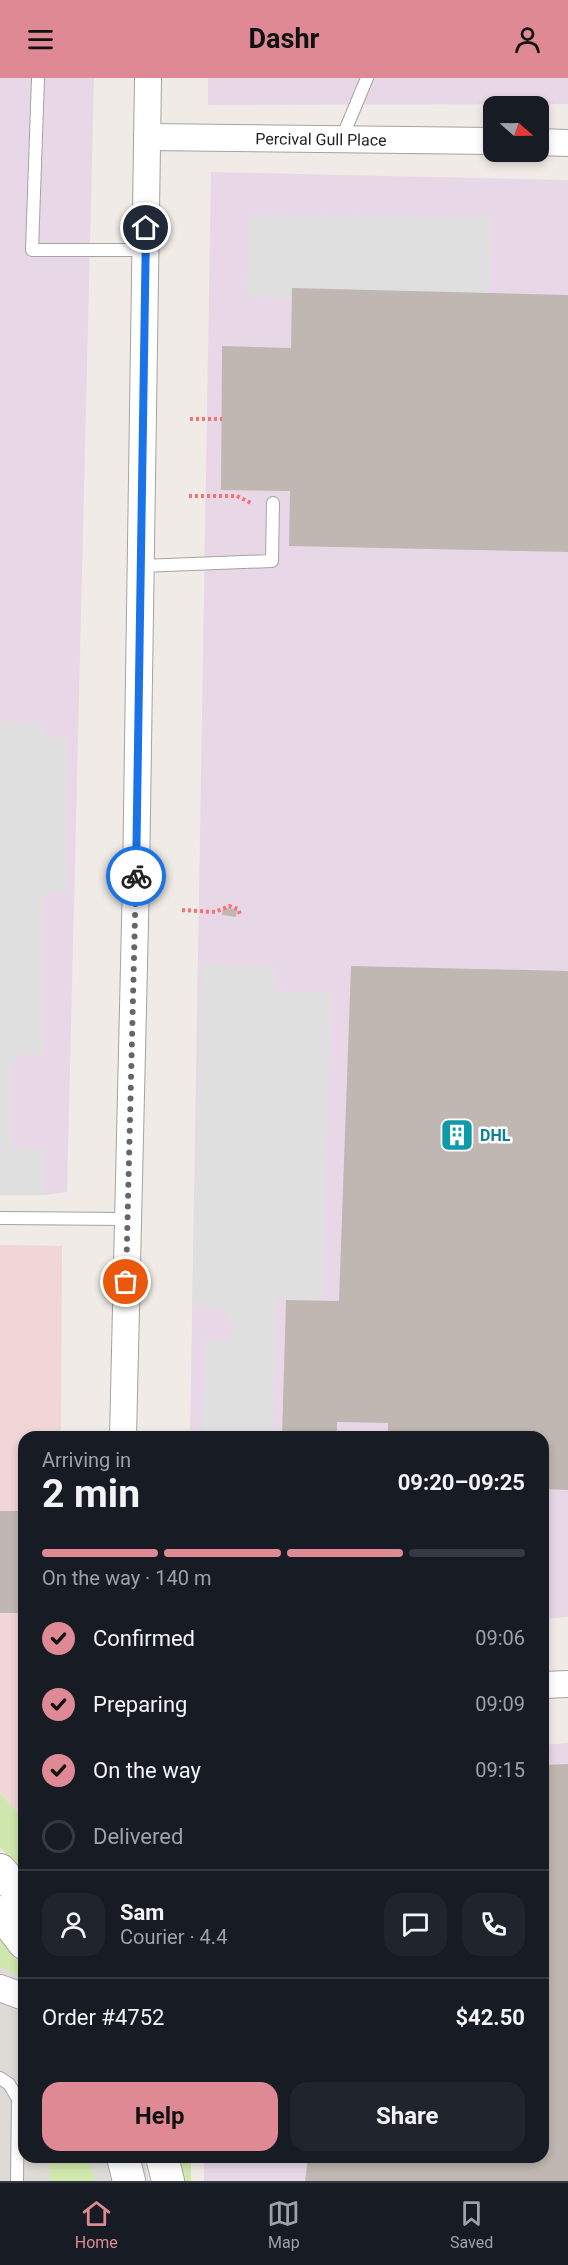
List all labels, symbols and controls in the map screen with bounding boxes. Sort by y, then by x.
icon: menu [24,23,57,56]
text: Dashr [249,23,319,55]
icon: person [511,23,544,56]
north arrow [483,96,549,162]
map controls [483,96,549,162]
street label: Percival Gull Place [255,129,387,149]
pin [120,202,171,253]
icon: home [129,211,162,244]
courier [106,846,166,906]
icon: bike [120,860,153,893]
building icon: DHL [439,1117,475,1153]
place label: DHL [480,1126,511,1145]
pin [100,1256,151,1307]
icon: bag [109,1265,142,1298]
text: Arriving in [42,1448,131,1472]
text: 09:20–09:25 [398,1470,525,1495]
text: 2 min [42,1471,140,1517]
text: On the way · 140 m [42,1566,211,1590]
icon: check [42,1622,75,1655]
text: Confirmed [93,1626,195,1651]
text: 09:06 [475,1626,525,1650]
icon: check [42,1688,75,1721]
text: Preparing [93,1692,187,1717]
text: 09:09 [475,1692,525,1716]
icon: check [42,1754,75,1787]
text: On the way [93,1758,201,1783]
text: 09:15 [475,1758,525,1782]
text: Delivered [93,1824,183,1849]
button: person [42,1893,105,1956]
button: chat [384,1893,447,1956]
button: phone [462,1893,525,1956]
text: Sam [120,1900,164,1925]
text: Courier · 4.4 [120,1925,227,1949]
text: Order #4752 [42,2005,164,2030]
text: $42.50 [456,2005,525,2030]
button: Help [42,2082,278,2151]
button: Share [290,2082,525,2151]
tab: Home [75,2197,118,2252]
tab: Map [267,2197,300,2252]
tab: Saved [450,2197,493,2252]

